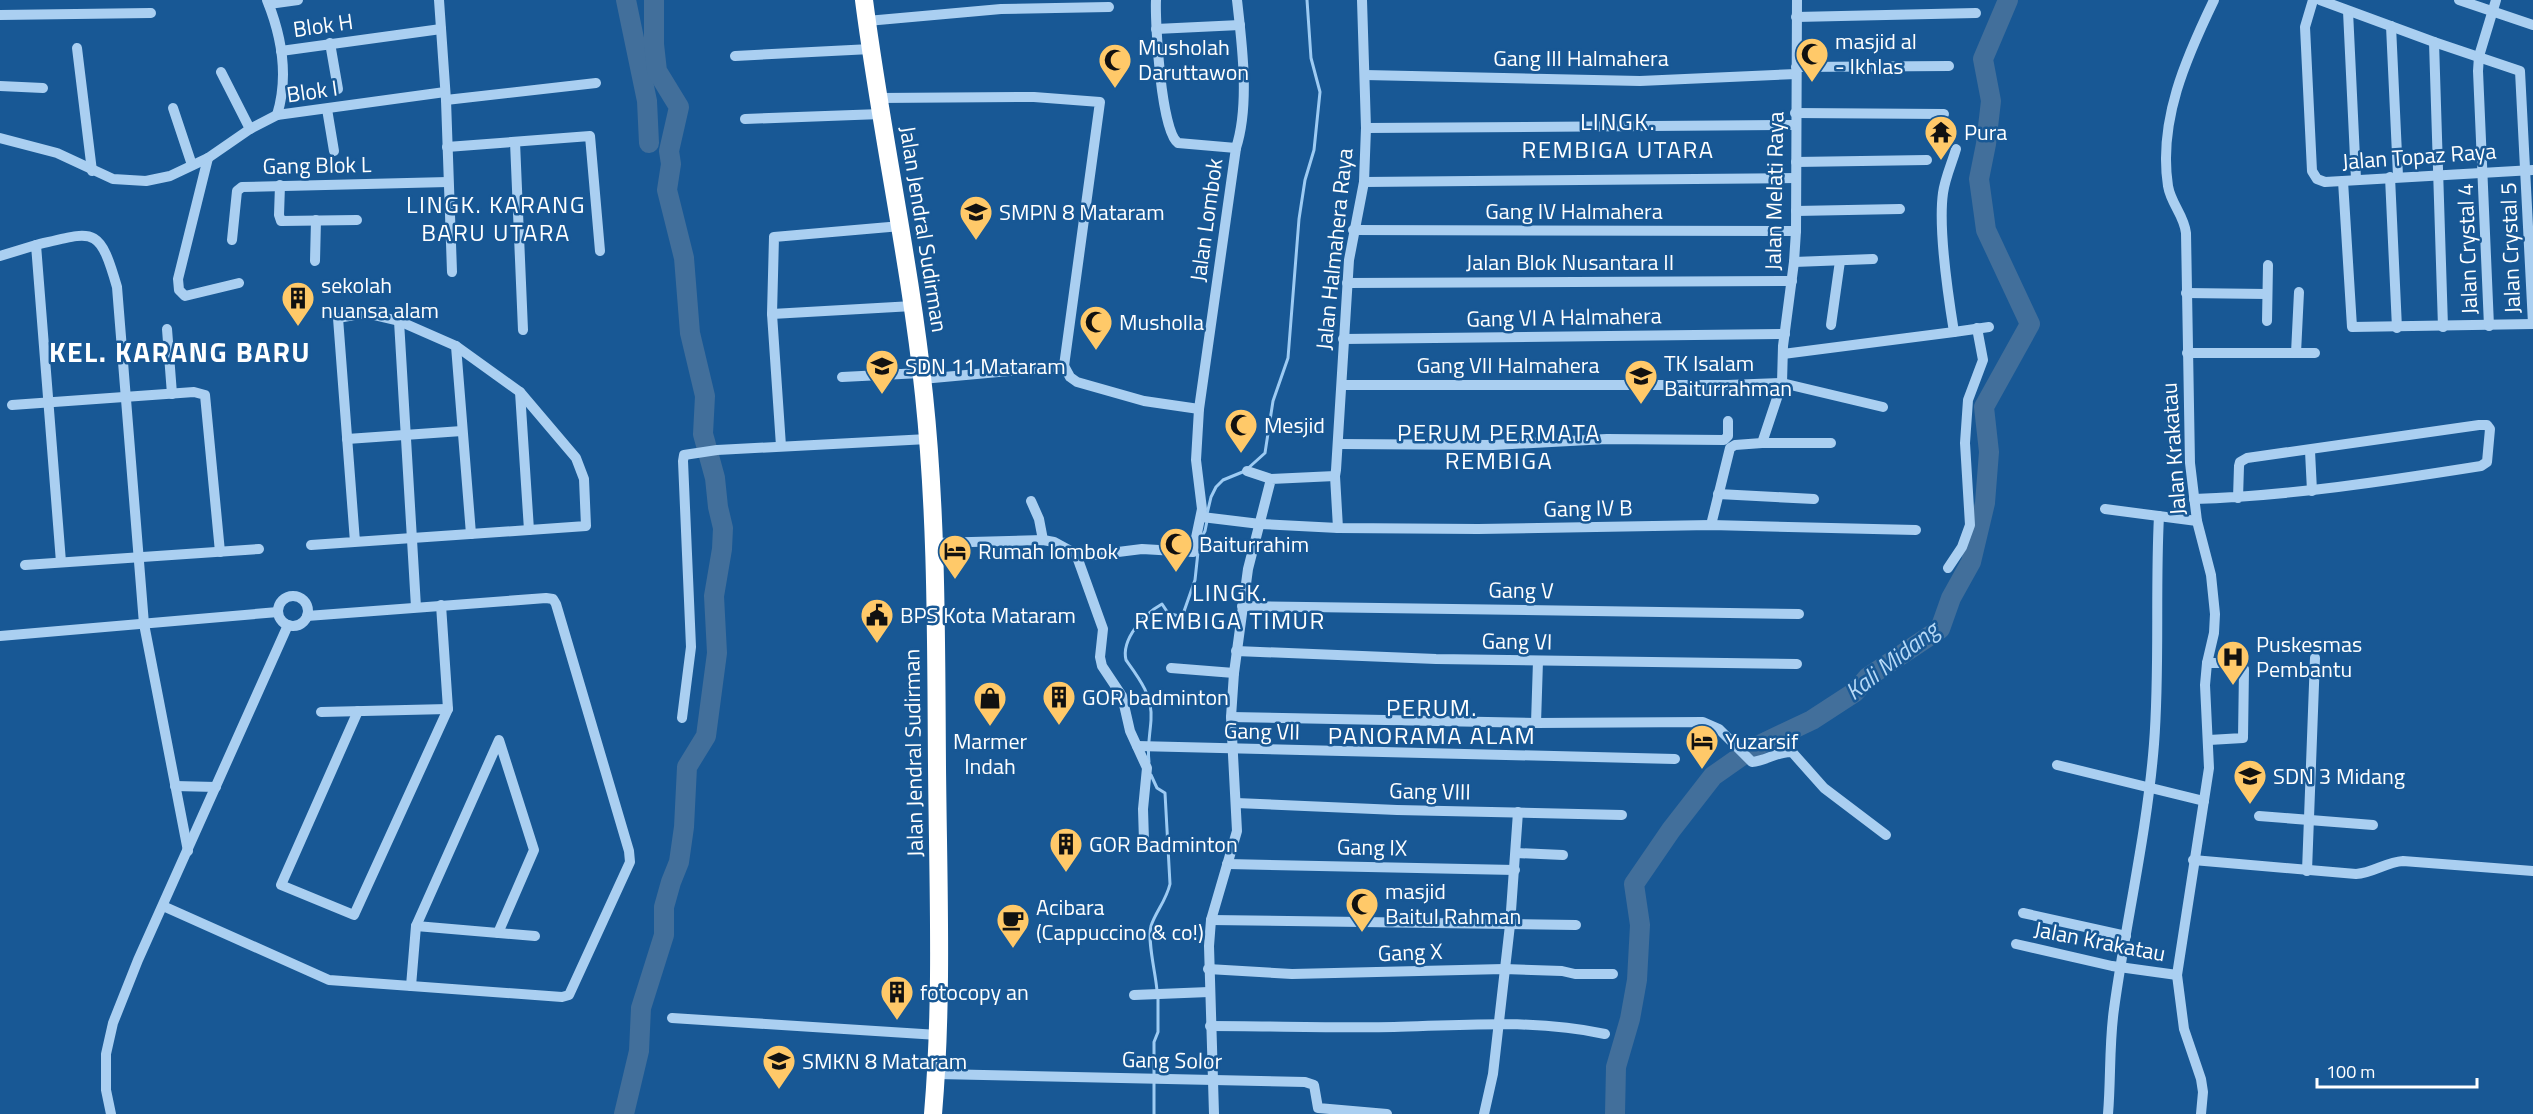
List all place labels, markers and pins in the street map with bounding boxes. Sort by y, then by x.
place label: masjid al - Ikhlas [1835,24,1917,83]
place label: Musholah Daruttawon [1138,30,1249,89]
mosque icon: masjid al - Ikhlas [1794,36,1830,83]
mosque icon: Musholah Daruttawon [1097,42,1133,89]
temple icon: Pura [1923,114,1959,161]
place label: Pura [1964,115,2007,149]
school or university icon: SMPN 8 Mataram [958,194,994,241]
place label: SMPN 8 Mataram [999,195,1165,229]
place label: sekolah nuansa alam [321,268,439,327]
building icon: sekolah nuansa alam [280,280,316,327]
mosque icon: Musholla [1078,304,1114,351]
place label: Musholla [1119,305,1204,339]
place label: TK Isalam Baiturrahman [1664,346,1792,405]
school or university icon: SDN 11 Mataram [864,348,900,395]
place label: SDN 11 Mataram [905,349,1066,383]
school or university icon: TK Isalam Baiturrahman [1623,358,1659,405]
mosque icon: Mesjid [1223,407,1259,454]
place label: Mesjid [1264,408,1325,442]
mosque icon: Baiturrahim [1158,526,1194,573]
place label: Baiturrahim [1199,527,1309,561]
hotel icon: Rumah lombok [937,533,973,580]
place label: Rumah lombok [978,534,1119,568]
public building icon: BPS Kota Mataram [859,597,895,644]
place label: BPS Kota Mataram [900,598,1076,632]
place label: Puskesmas Pembantu [2256,627,2362,686]
hospital icon: Puskesmas Pembantu [2215,639,2251,686]
building icon: GOR badminton [1041,679,1077,726]
shop icon: Marmer Indah [972,680,1008,727]
place label: GOR badminton [1082,680,1229,714]
hotel icon: Yuzarsif [1684,723,1720,770]
place label: Marmer Indah [953,724,1027,783]
place label: Yuzarsif [1725,724,1799,758]
school or university icon: SDN 3 Midang [2232,758,2268,805]
place label: SDN 3 Midang [2273,759,2405,793]
building icon: GOR Badminton [1048,826,1084,873]
place label: GOR Badminton [1089,827,1238,861]
place label: masjid Baitul Rahman [1385,874,1521,933]
mosque icon: masjid Baitul Rahman [1344,886,1380,933]
place label: Acibara (Cappuccino & co!) [1036,890,1204,949]
cafe icon: Acibara (Cappuccino & co!) [995,902,1031,949]
building icon: fotocopy an [879,974,915,1021]
place label: fotocopy an [920,975,1029,1009]
school or university icon: SMKN 8 Mataram [761,1043,797,1090]
place label: SMKN 8 Mataram [802,1044,967,1078]

